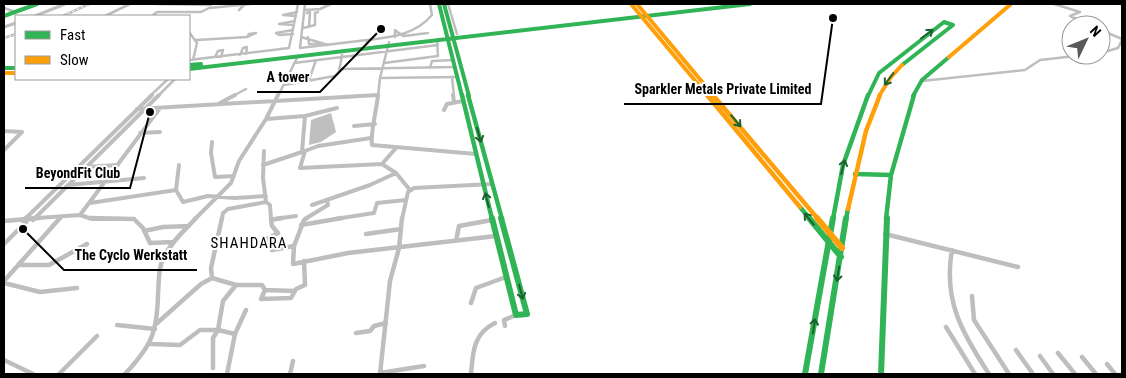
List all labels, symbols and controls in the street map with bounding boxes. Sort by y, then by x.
legend [15,15,190,80]
north arrow [1061,15,1111,65]
text: N [1087,23,1104,40]
text: Fast [60,26,85,44]
one-way arrow [920,29,934,39]
text: Slow [60,51,89,69]
callout: A tower [257,63,320,92]
text: A tower [267,69,310,85]
one-way arrow [884,72,894,86]
callout: Sparkler Metals Private Limited [624,75,821,104]
text: Sparkler Metals Private Limited [635,81,812,97]
one-way arrow [730,115,741,128]
one-way arrow [474,127,484,143]
callout: BeyondFit Club [25,159,130,188]
one-way arrow [839,159,848,175]
text: BeyondFit Club [36,165,120,181]
one-way arrow [482,192,491,208]
one-way arrow [804,213,815,226]
district label: SHAHDARA [211,234,287,252]
callout: The Cyclo Werkstatt [64,241,197,270]
text: The Cyclo Werkstatt [75,247,187,263]
one-way arrow [832,266,842,282]
one-way arrow [517,284,526,300]
one-way arrow [810,319,820,335]

